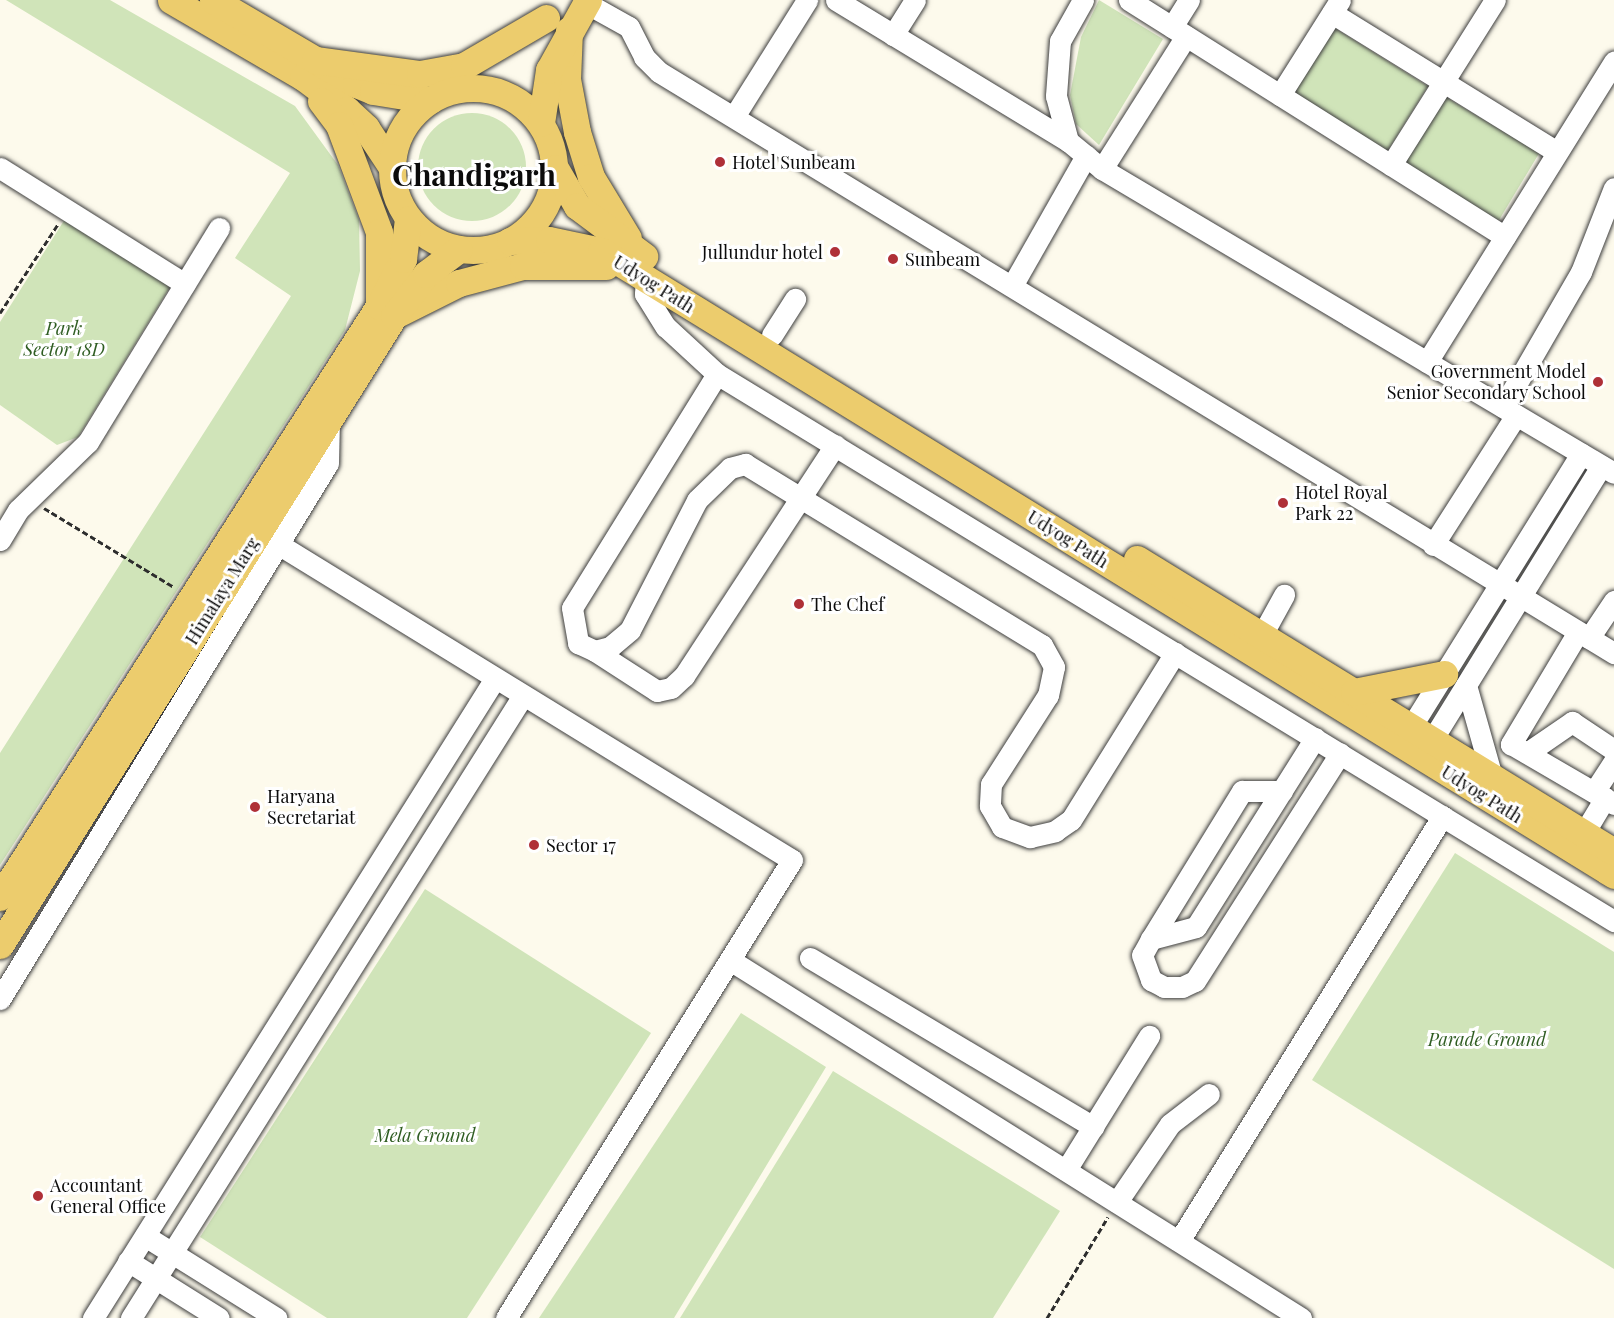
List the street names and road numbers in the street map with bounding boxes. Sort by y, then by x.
street label: Udyog Path [610,251,698,317]
street label: Udyog Path [1024,506,1112,572]
street label: Himalaya Marg [180,533,264,649]
street label: Udyog Path [1438,761,1526,827]

